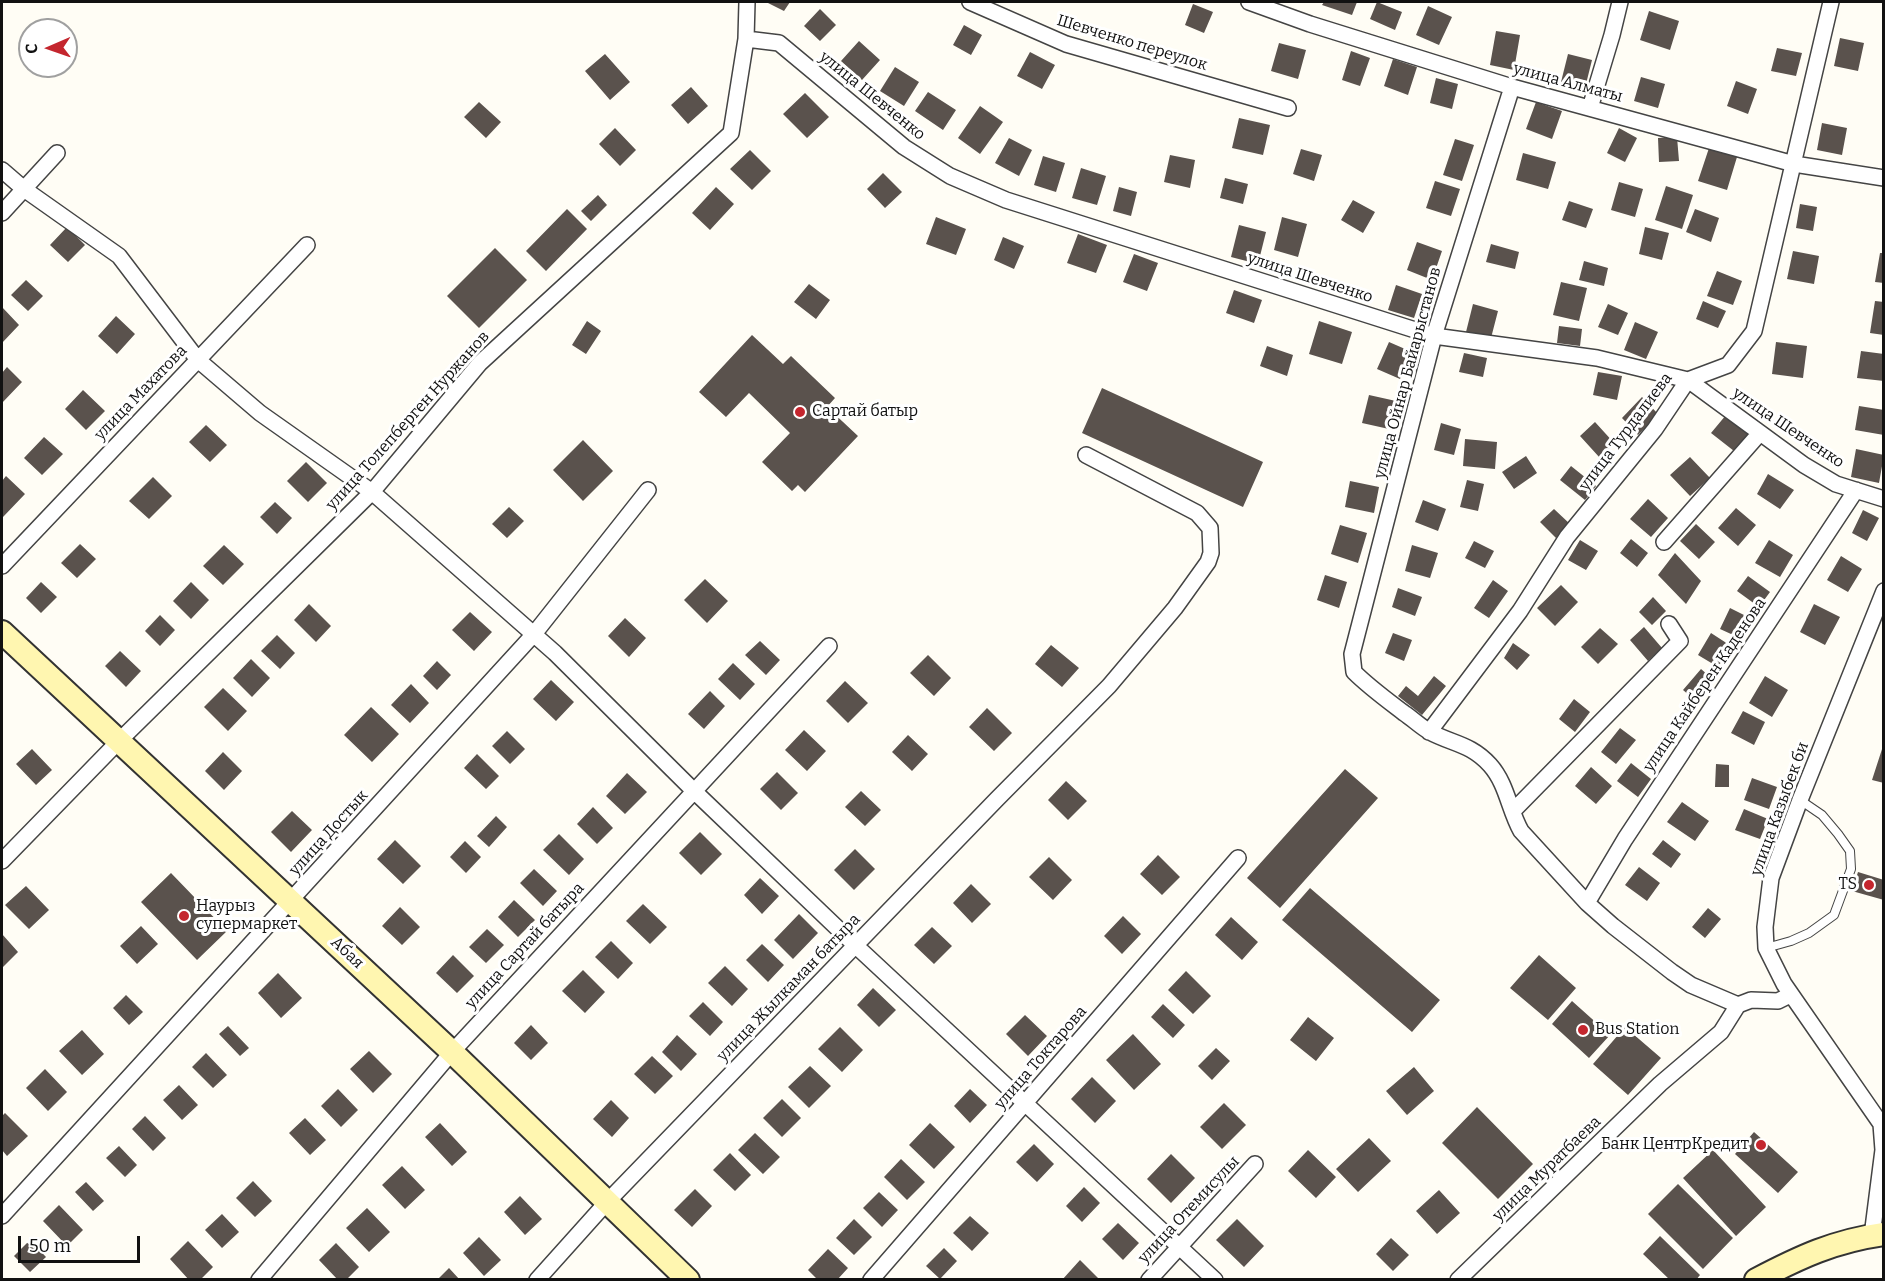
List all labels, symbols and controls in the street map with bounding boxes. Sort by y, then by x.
street label: Шевченко переулок [1054,11,1210,75]
north arrow [18,18,78,78]
text: С [22,43,41,54]
street label: улица Шевченко [815,47,929,145]
street label: улица Алматы [1511,59,1625,107]
street label: улица Шевченко [1245,249,1375,307]
street label: улица Ойнар Байарыстанов [1371,265,1445,481]
street label: улица Толепберген Нуржанов [322,327,494,515]
street label: улица Махатова [91,342,191,444]
street label: улица Турдалиева [1575,369,1677,495]
street label: улица Шевченко [1729,384,1847,472]
place label: Сартай батыр [812,402,918,422]
marker: Сартай батыр [793,405,807,419]
street label: улица Кайберен Каденова [1639,594,1771,776]
street label: улица Казыбек би [1747,740,1813,878]
street label: улица Достык [286,786,372,880]
place label: TS [1838,875,1857,895]
marker: TS [1862,878,1876,892]
street label: улица Сартай батыра [462,879,588,1013]
place label: Наурыз супермаркет [196,897,297,935]
marker: Наурыз супермаркет [177,909,191,923]
street label: улица Жылкаман батыра [713,910,865,1066]
street label: Абая [327,933,367,973]
street label: улица Токтарова [991,1003,1091,1113]
place label: Bus Station [1595,1020,1679,1040]
marker: Bus Station [1576,1023,1590,1037]
street label: улица Муратбаева [1489,1112,1605,1226]
place label: Банк ЦентрКредит [1601,1135,1749,1155]
marker: Банк ЦентрКредит [1754,1138,1768,1152]
street label: улица Отемисулы [1134,1152,1244,1268]
scale bar [21,1224,142,1262]
text: 50 m [29,1235,71,1257]

